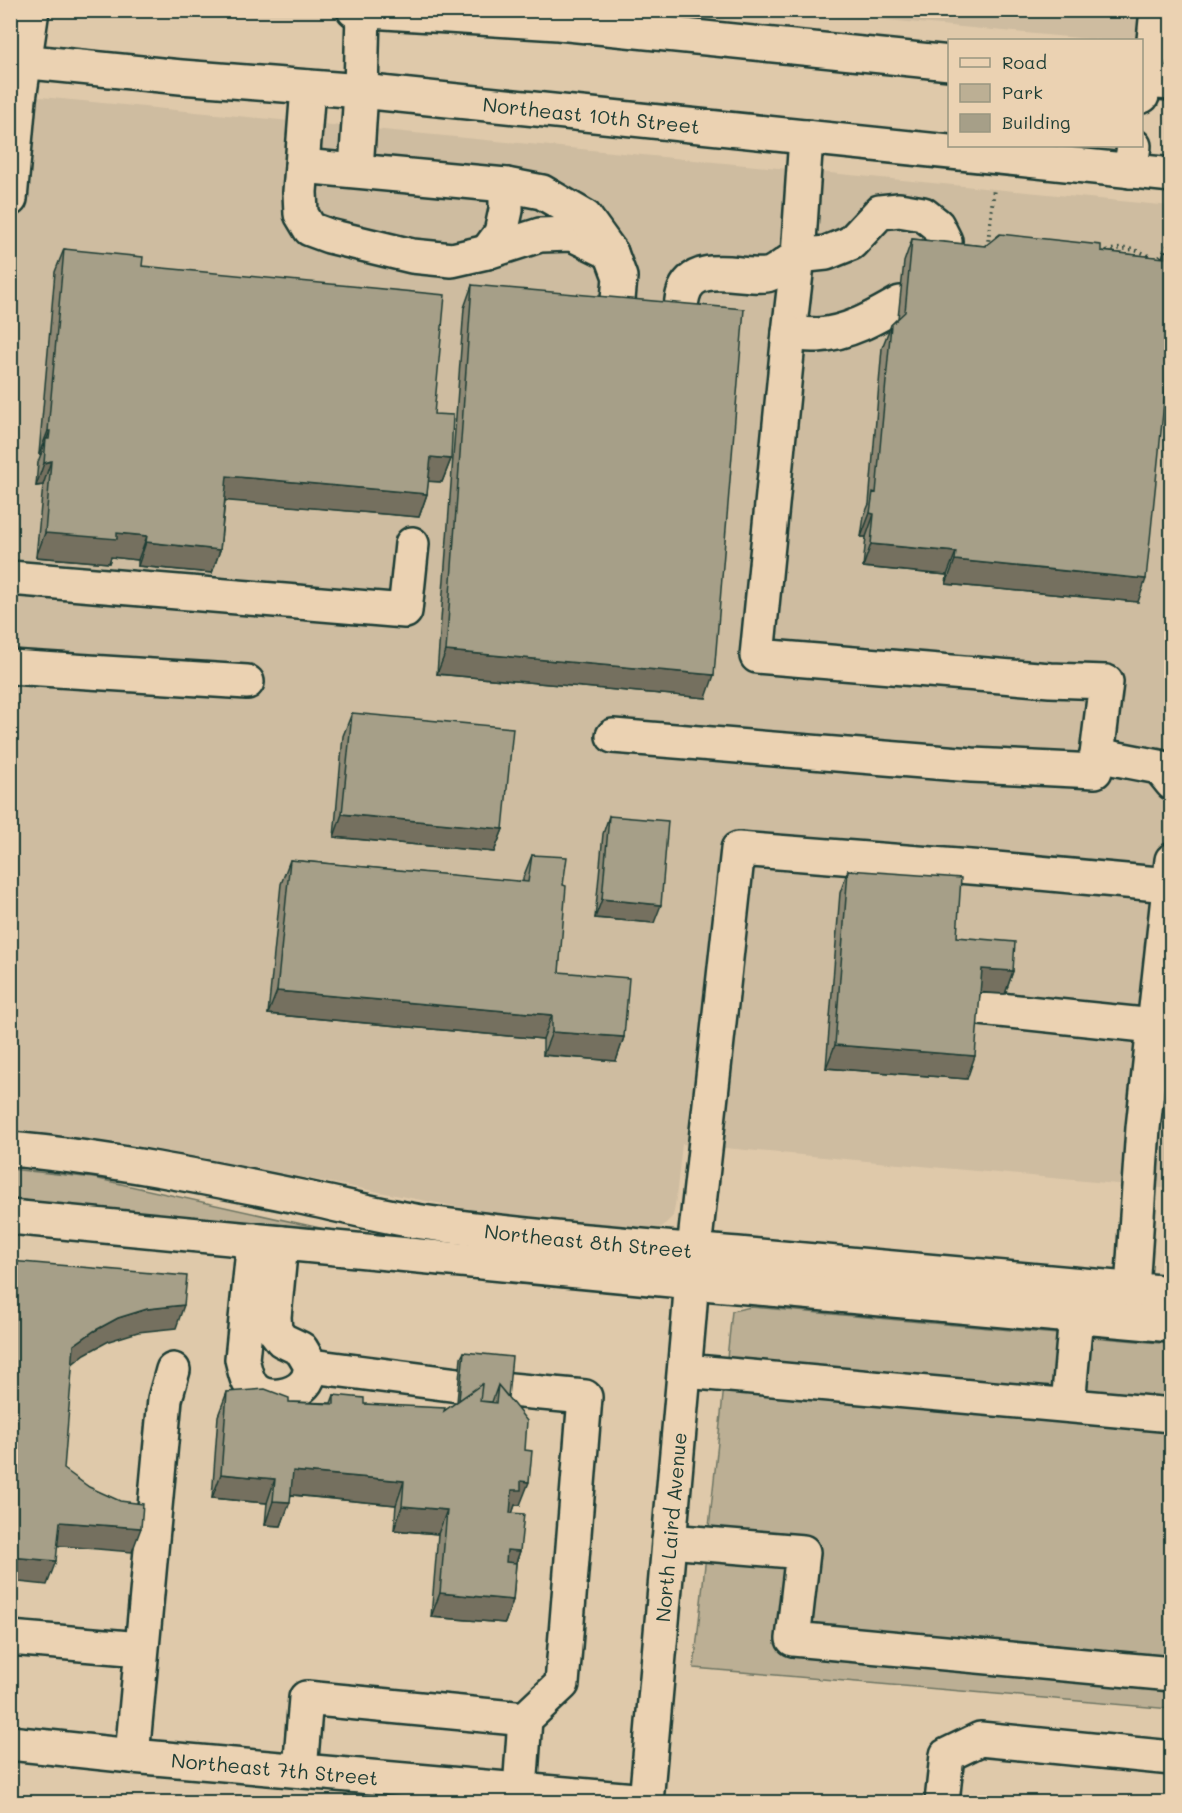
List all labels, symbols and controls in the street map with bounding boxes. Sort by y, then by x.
legend [948,39,1143,147]
text: Road [1002,50,1047,74]
text: Park [1002,80,1043,104]
street label: Northeast 10th Street [482,91,701,139]
text: Building [1002,110,1070,134]
street label: Northeast 8th Street [483,1217,693,1263]
street label: North Laird Avenue [649,1431,692,1623]
street label: Northeast 7th Street [170,1746,379,1791]

